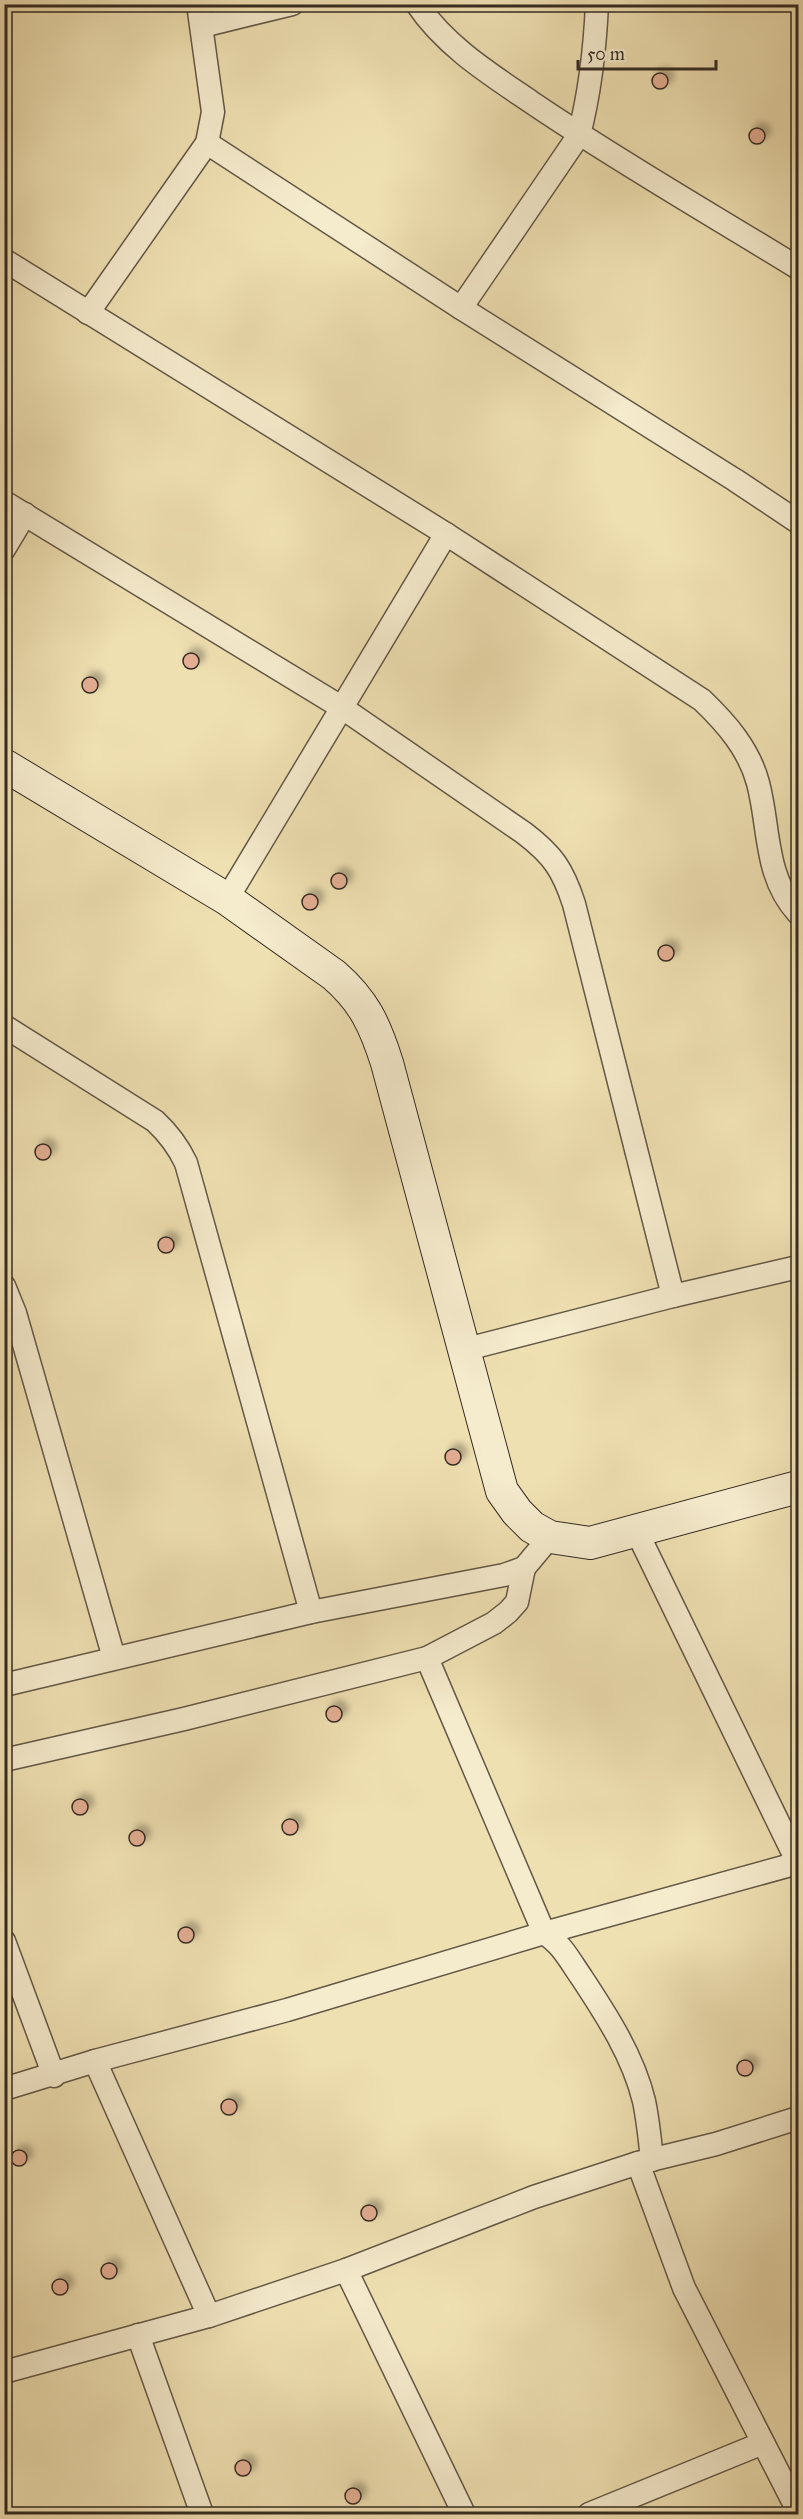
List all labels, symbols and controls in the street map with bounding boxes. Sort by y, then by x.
scale bar [578,33,716,71]
text: 50 m [587,43,625,65]

